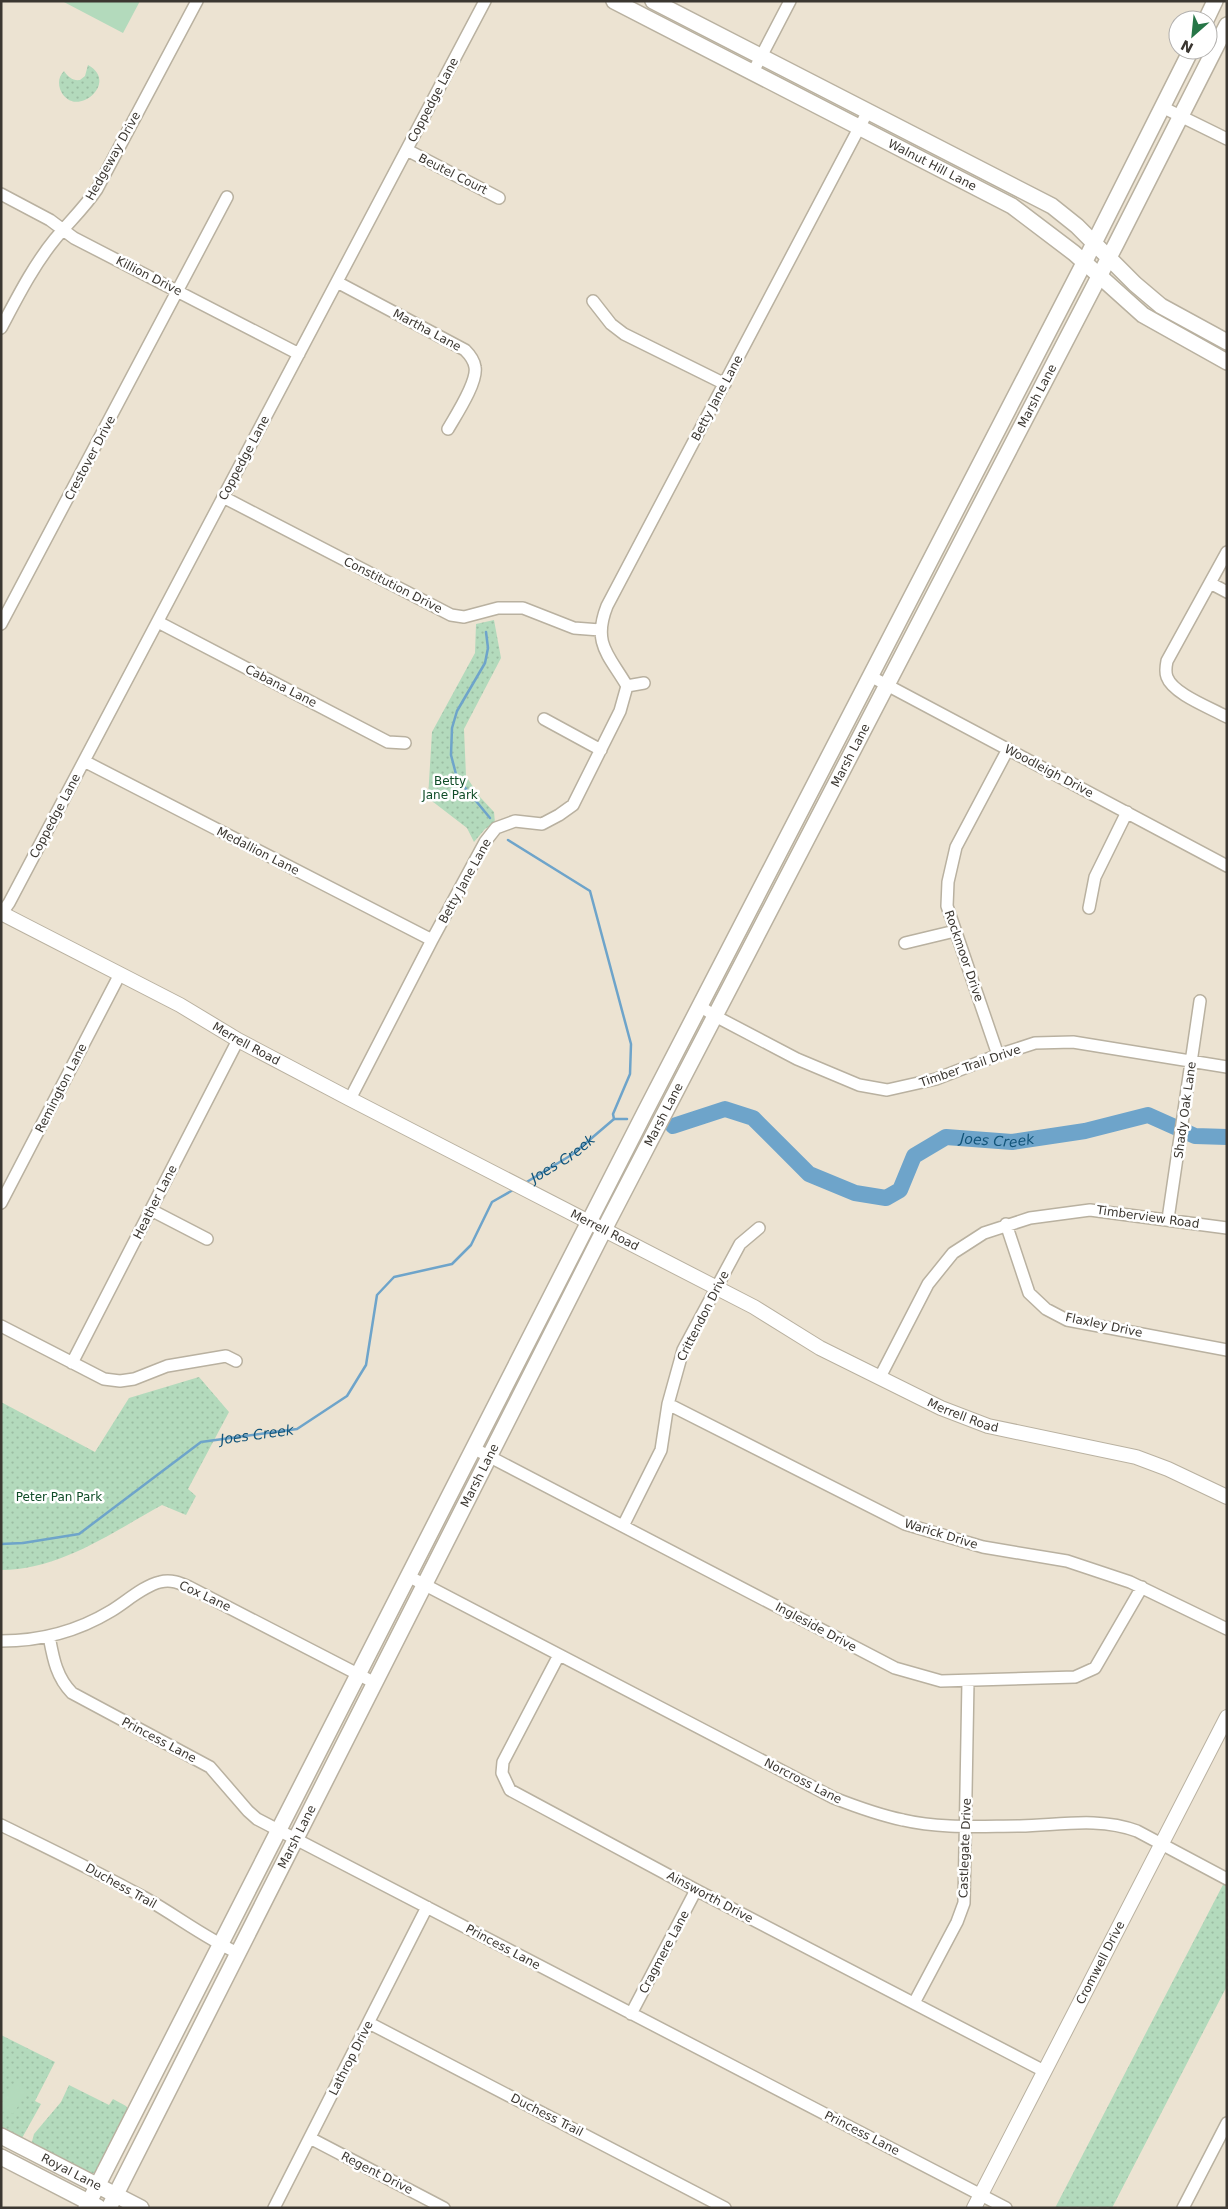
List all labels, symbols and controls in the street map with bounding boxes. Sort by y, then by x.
north arrow [1168,10,1218,60]
text: N [1178,37,1196,56]
street label: Coppedge Lane [405,55,461,145]
street label: Hedgeway Drive [83,109,143,203]
street label: Walnut Hill Lane [886,136,979,193]
street label: Beutel Court [416,151,490,197]
street label: Killion Drive [114,253,184,299]
street label: Martha Lane [391,306,463,354]
street label: Betty Jane Lane [689,353,745,443]
street label: Marsh Lane [1015,362,1059,430]
street label: Crestover Drive [62,413,118,503]
street label: Coppedge Lane [216,413,272,503]
street label: Constitution Drive [341,554,445,616]
street label: Cabana Lane [243,662,319,710]
street label: Marsh Lane [828,721,873,789]
street label: Woodleigh Drive [1002,742,1096,800]
street label: Coppedge Lane [27,771,83,861]
park label: Betty Jane Park [421,774,478,802]
street label: Medallion Lane [215,824,301,878]
street label: Betty Jane Lane [436,836,494,926]
street label: Rockmoor Drive [942,908,986,1004]
street label: Merrell Road [210,1019,282,1068]
street label: Remington Lane [33,1041,89,1135]
street label: Timber Trail Drive [917,1042,1022,1090]
street label: Shady Oak Lane [1171,1061,1199,1159]
street label: Marsh Lane [642,1081,686,1149]
water label: Joes Creek [957,1130,1036,1150]
water label: Joes Creek [525,1131,599,1187]
street label: Heather Lane [130,1163,180,1241]
street label: Timberview Road [1095,1203,1200,1231]
street label: Merrell Road [568,1207,641,1254]
street label: Crittendon Drive [674,1269,732,1363]
street label: Flaxley Drive [1064,1310,1144,1340]
street label: Merrell Road [925,1395,1000,1435]
water label: Joes Creek [216,1421,296,1448]
street label: Marsh Lane [458,1441,502,1510]
park label: Peter Pan Park [16,1490,102,1504]
street label: Warick Drive [903,1516,979,1552]
street label: Cox Lane [177,1578,233,1614]
street label: Ingleside Drive [773,1600,859,1654]
street label: Princess Lane [119,1715,199,1765]
street label: Norcross Lane [762,1755,844,1807]
street label: Castlegate Drive [956,1798,974,1898]
street label: Marsh Lane [275,1803,319,1871]
street label: Duchess Trail [83,1861,159,1911]
street label: Ainsworth Drive [665,1868,755,1926]
street label: Cragmere Lane [636,1908,692,1996]
street label: Cromwell Drive [1073,1919,1128,2007]
street label: Princess Lane [463,1922,543,1972]
street label: Lathrop Drive [326,2018,376,2098]
street label: Duchess Trail [509,2091,585,2139]
street label: Princess Lane [822,2108,902,2158]
street label: Regent Drive [339,2149,415,2197]
street label: Royal Lane [39,2151,104,2193]

